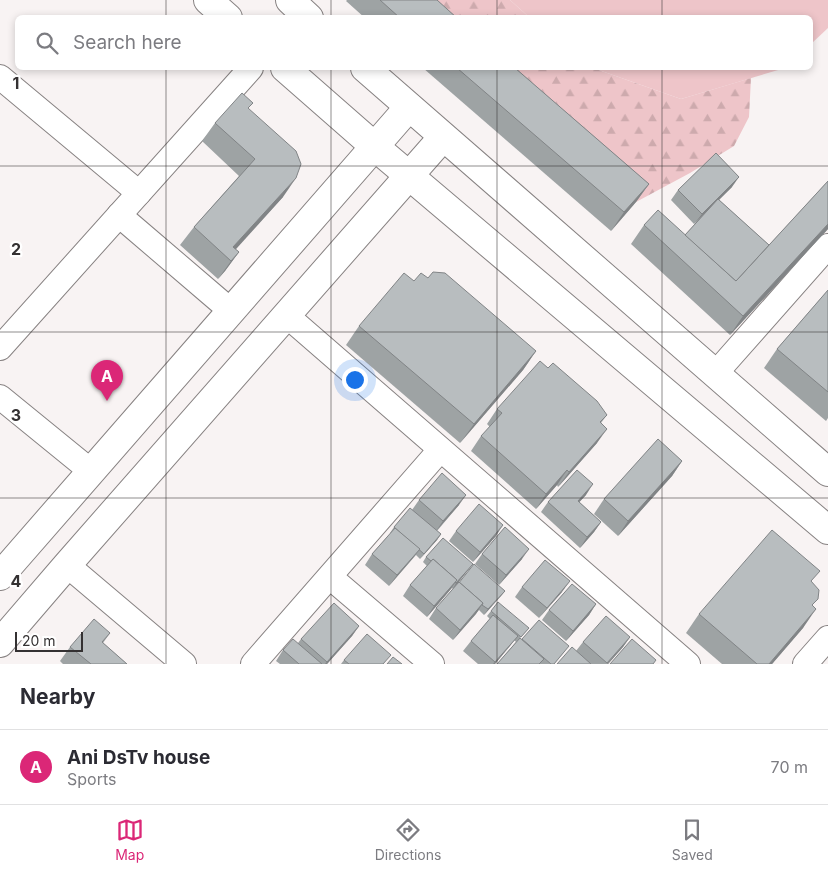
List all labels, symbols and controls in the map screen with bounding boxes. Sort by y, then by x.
search box [15,15,813,70]
icon: search [33,29,61,57]
text: Search here [73,31,182,54]
text: 1 [13,73,19,93]
text: 2 [11,239,21,259]
pin: A [91,360,123,401]
your location [342,367,368,393]
text: 3 [11,405,21,425]
text: 4 [11,571,22,591]
scale bar [15,629,82,652]
text: 20 m [22,632,56,649]
text: Nearby [20,684,95,709]
text: Ani DsTv house [67,746,210,769]
text: A [30,757,42,777]
text: 70 m [771,757,808,777]
text: Sports [67,769,116,789]
tab: Map [115,816,144,863]
tab: Directions [375,816,441,863]
tab: Saved [672,816,713,863]

